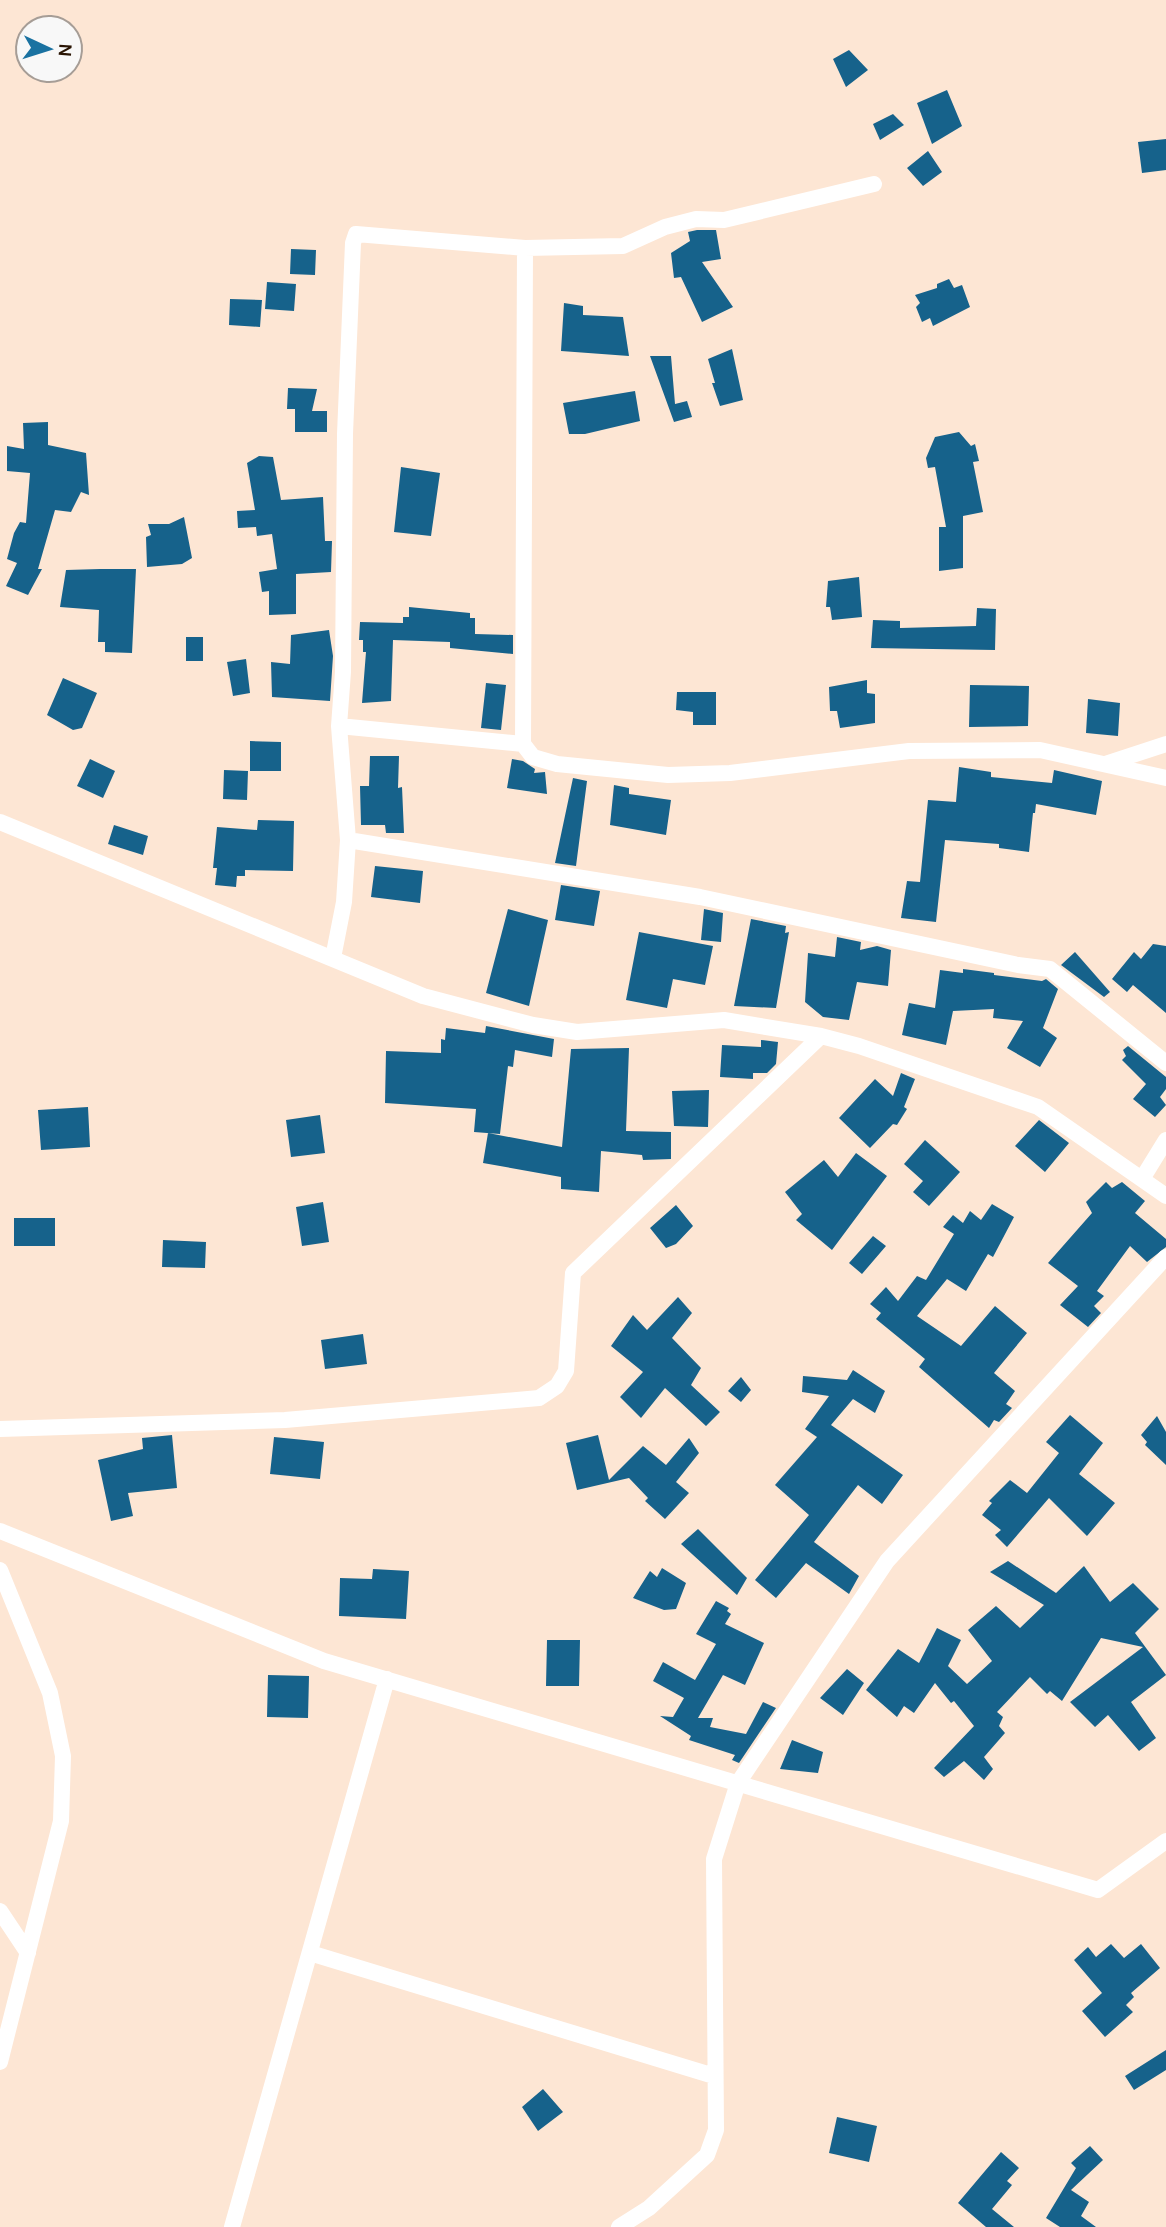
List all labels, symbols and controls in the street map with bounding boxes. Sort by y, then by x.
north arrow [14,14,84,84]
text: N [54,43,76,58]

